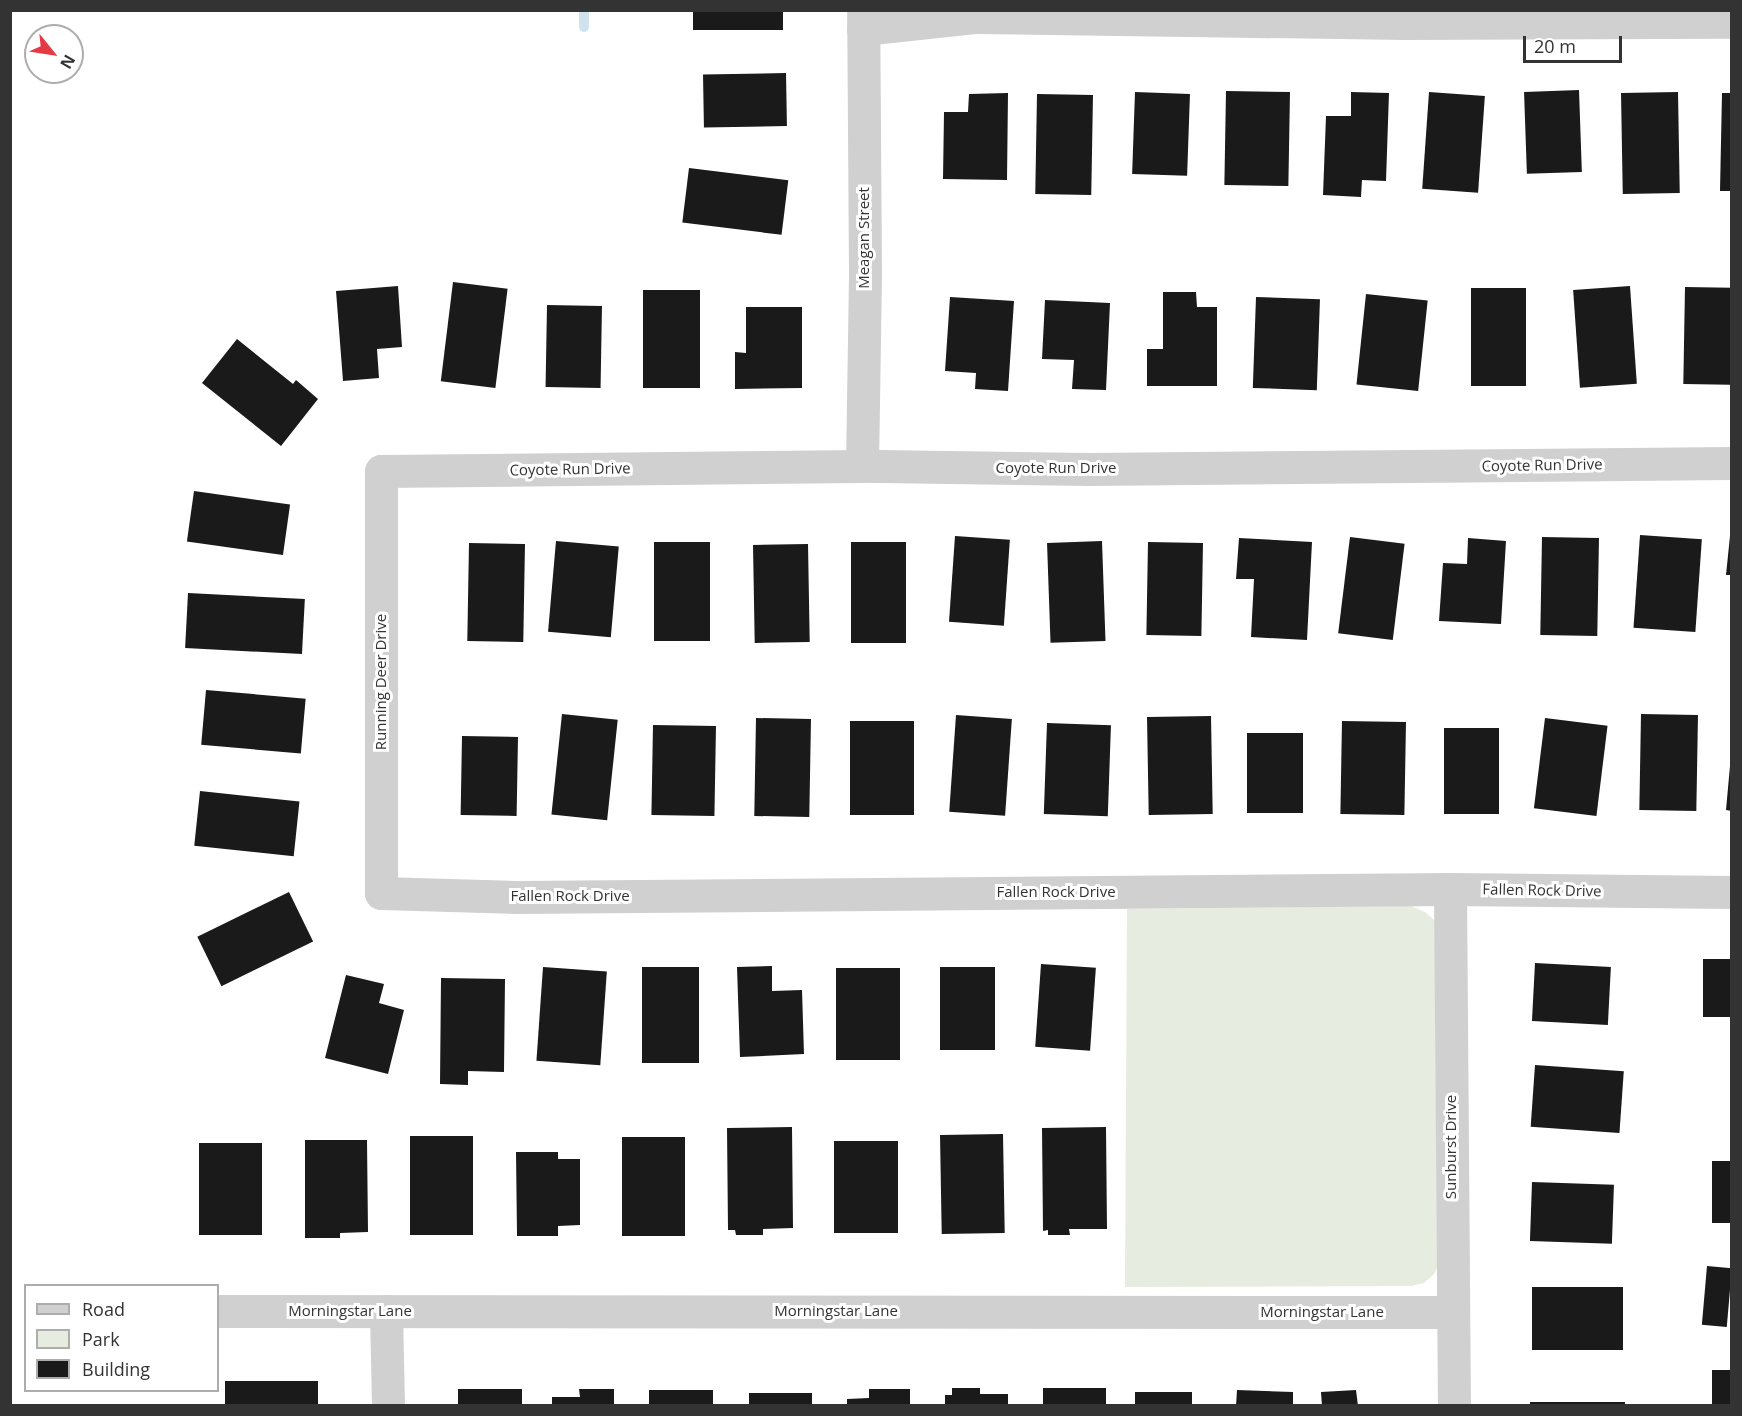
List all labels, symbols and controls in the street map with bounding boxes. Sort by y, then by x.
north arrow [24,24,84,84]
scale bar [1526,24,1625,62]
text: 20 m [1534,34,1576,58]
text: N [55,51,81,73]
street label: Meagan Street [855,187,873,289]
street label: Coyote Run Drive [1481,455,1603,475]
street label: Coyote Run Drive [509,459,631,479]
street label: Coyote Run Drive [996,459,1116,477]
street label: Running Deer Drive [372,614,390,750]
street label: Fallen Rock Drive [1482,880,1602,900]
street label: Fallen Rock Drive [996,883,1116,901]
street label: Fallen Rock Drive [510,887,630,905]
street label: Sunburst Drive [1442,1095,1460,1199]
legend [24,1284,219,1392]
text: Road [82,1297,125,1321]
street label: Morningstar Lane [288,1302,412,1320]
street label: Morningstar Lane [774,1302,898,1320]
street label: Morningstar Lane [1260,1303,1384,1321]
text: Park [82,1327,120,1351]
text: Building [82,1357,150,1381]

